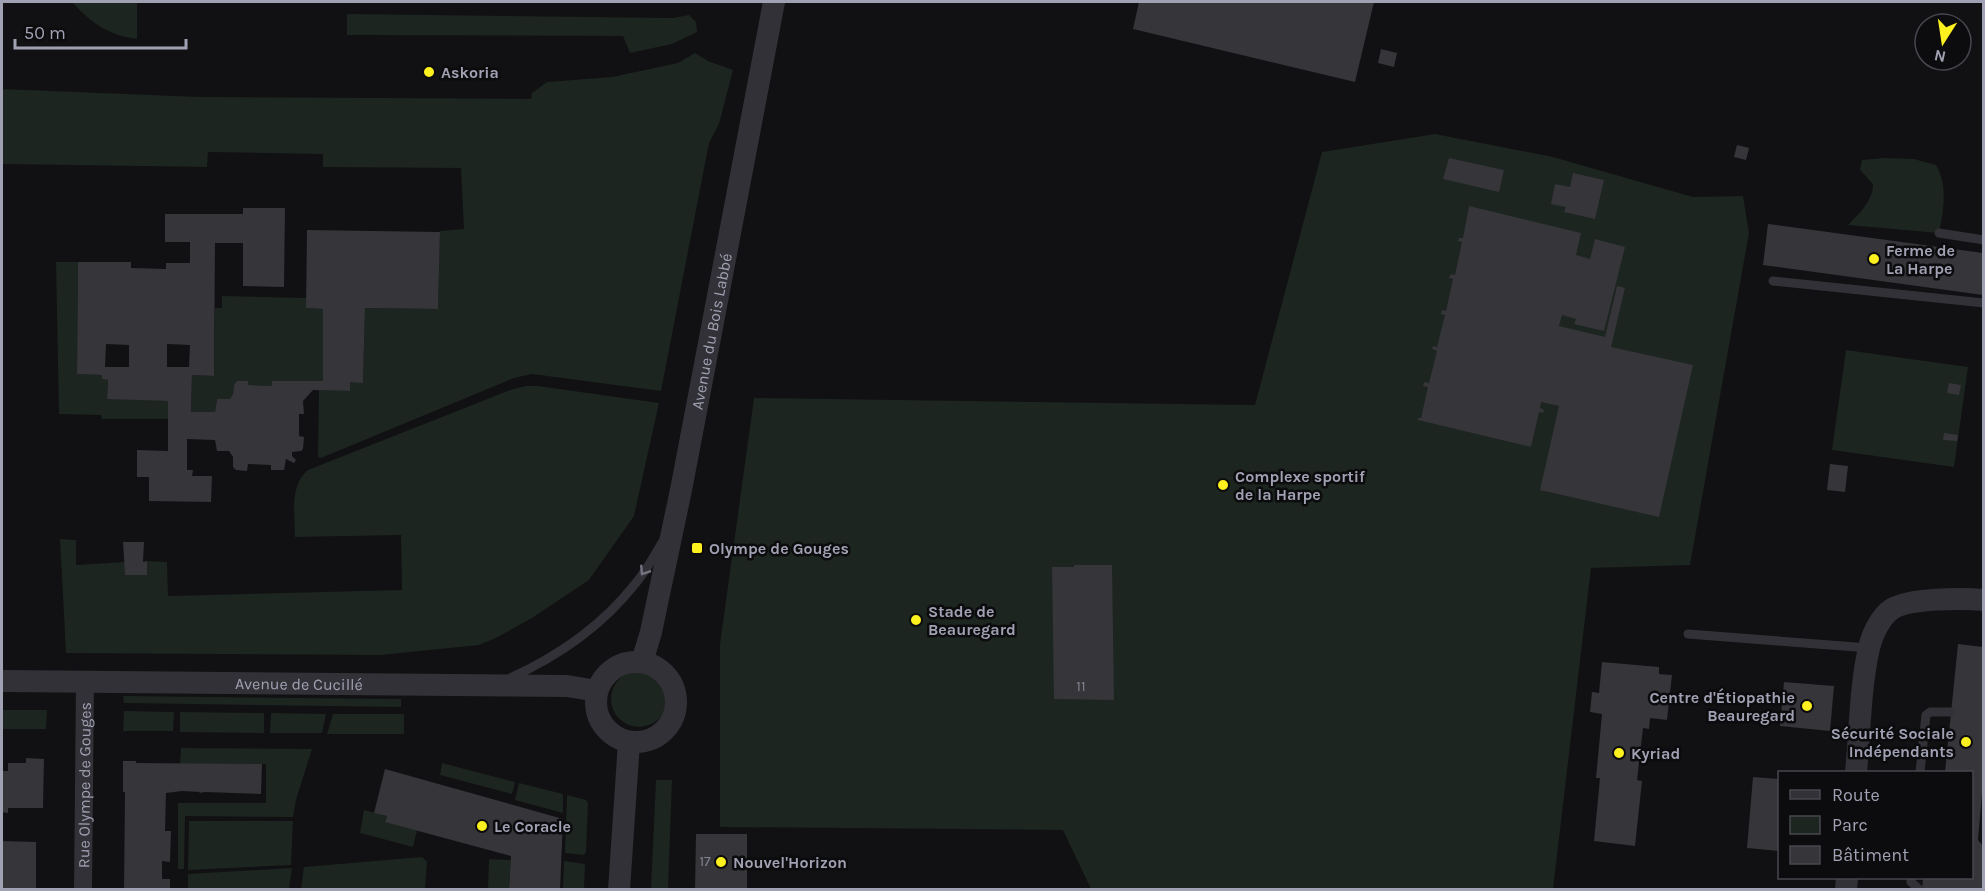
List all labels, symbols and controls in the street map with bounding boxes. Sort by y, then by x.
scale bar [15,12,186,50]
north arrow [1913,12,1973,72]
text: 50 m [24,22,66,44]
text: N [1932,46,1948,67]
place label: Askoria [441,63,499,82]
marker: Askoria [422,65,436,79]
place label: Ferme de La Harpe [1886,241,1955,278]
street label: Avenue du Bois Labbé [687,252,735,411]
marker: Ferme de La Harpe [1867,252,1881,266]
place label: Complexe sportif de la Harpe [1235,467,1365,504]
marker: Complexe sportif de la Harpe [1216,478,1230,492]
place label: Olympe de Gouges [709,539,849,558]
marker: Olympe de Gouges [690,541,704,555]
one-way arrow [640,565,652,575]
place label: Stade de Beauregard [928,602,1016,639]
marker: Stade de Beauregard [909,613,923,627]
street label: Avenue de Cucillé [235,674,363,694]
house number: 11 [1076,678,1086,695]
place label: Centre d'Étiopathie Beauregard [1649,688,1795,725]
marker: Centre d'Étiopathie Beauregard [1800,699,1814,713]
street label: Rue Olympe de Gouges [74,702,94,868]
place label: Sécurité Sociale Indépendants [1831,724,1954,761]
marker: Sécurité Sociale Indépendants [1959,735,1973,749]
place label: Kyriad [1631,744,1680,763]
marker: Kyriad [1612,746,1626,760]
legend [1778,771,1973,879]
text: Route [1832,784,1880,806]
text: Parc [1832,814,1868,836]
place label: Le Coracle [494,817,571,836]
marker: Le Coracle [475,819,489,833]
text: Bâtiment [1832,844,1909,866]
house number: 17 [699,853,711,870]
place label: Nouvel'Horizon [733,853,847,872]
marker: Nouvel'Horizon [714,855,728,869]

